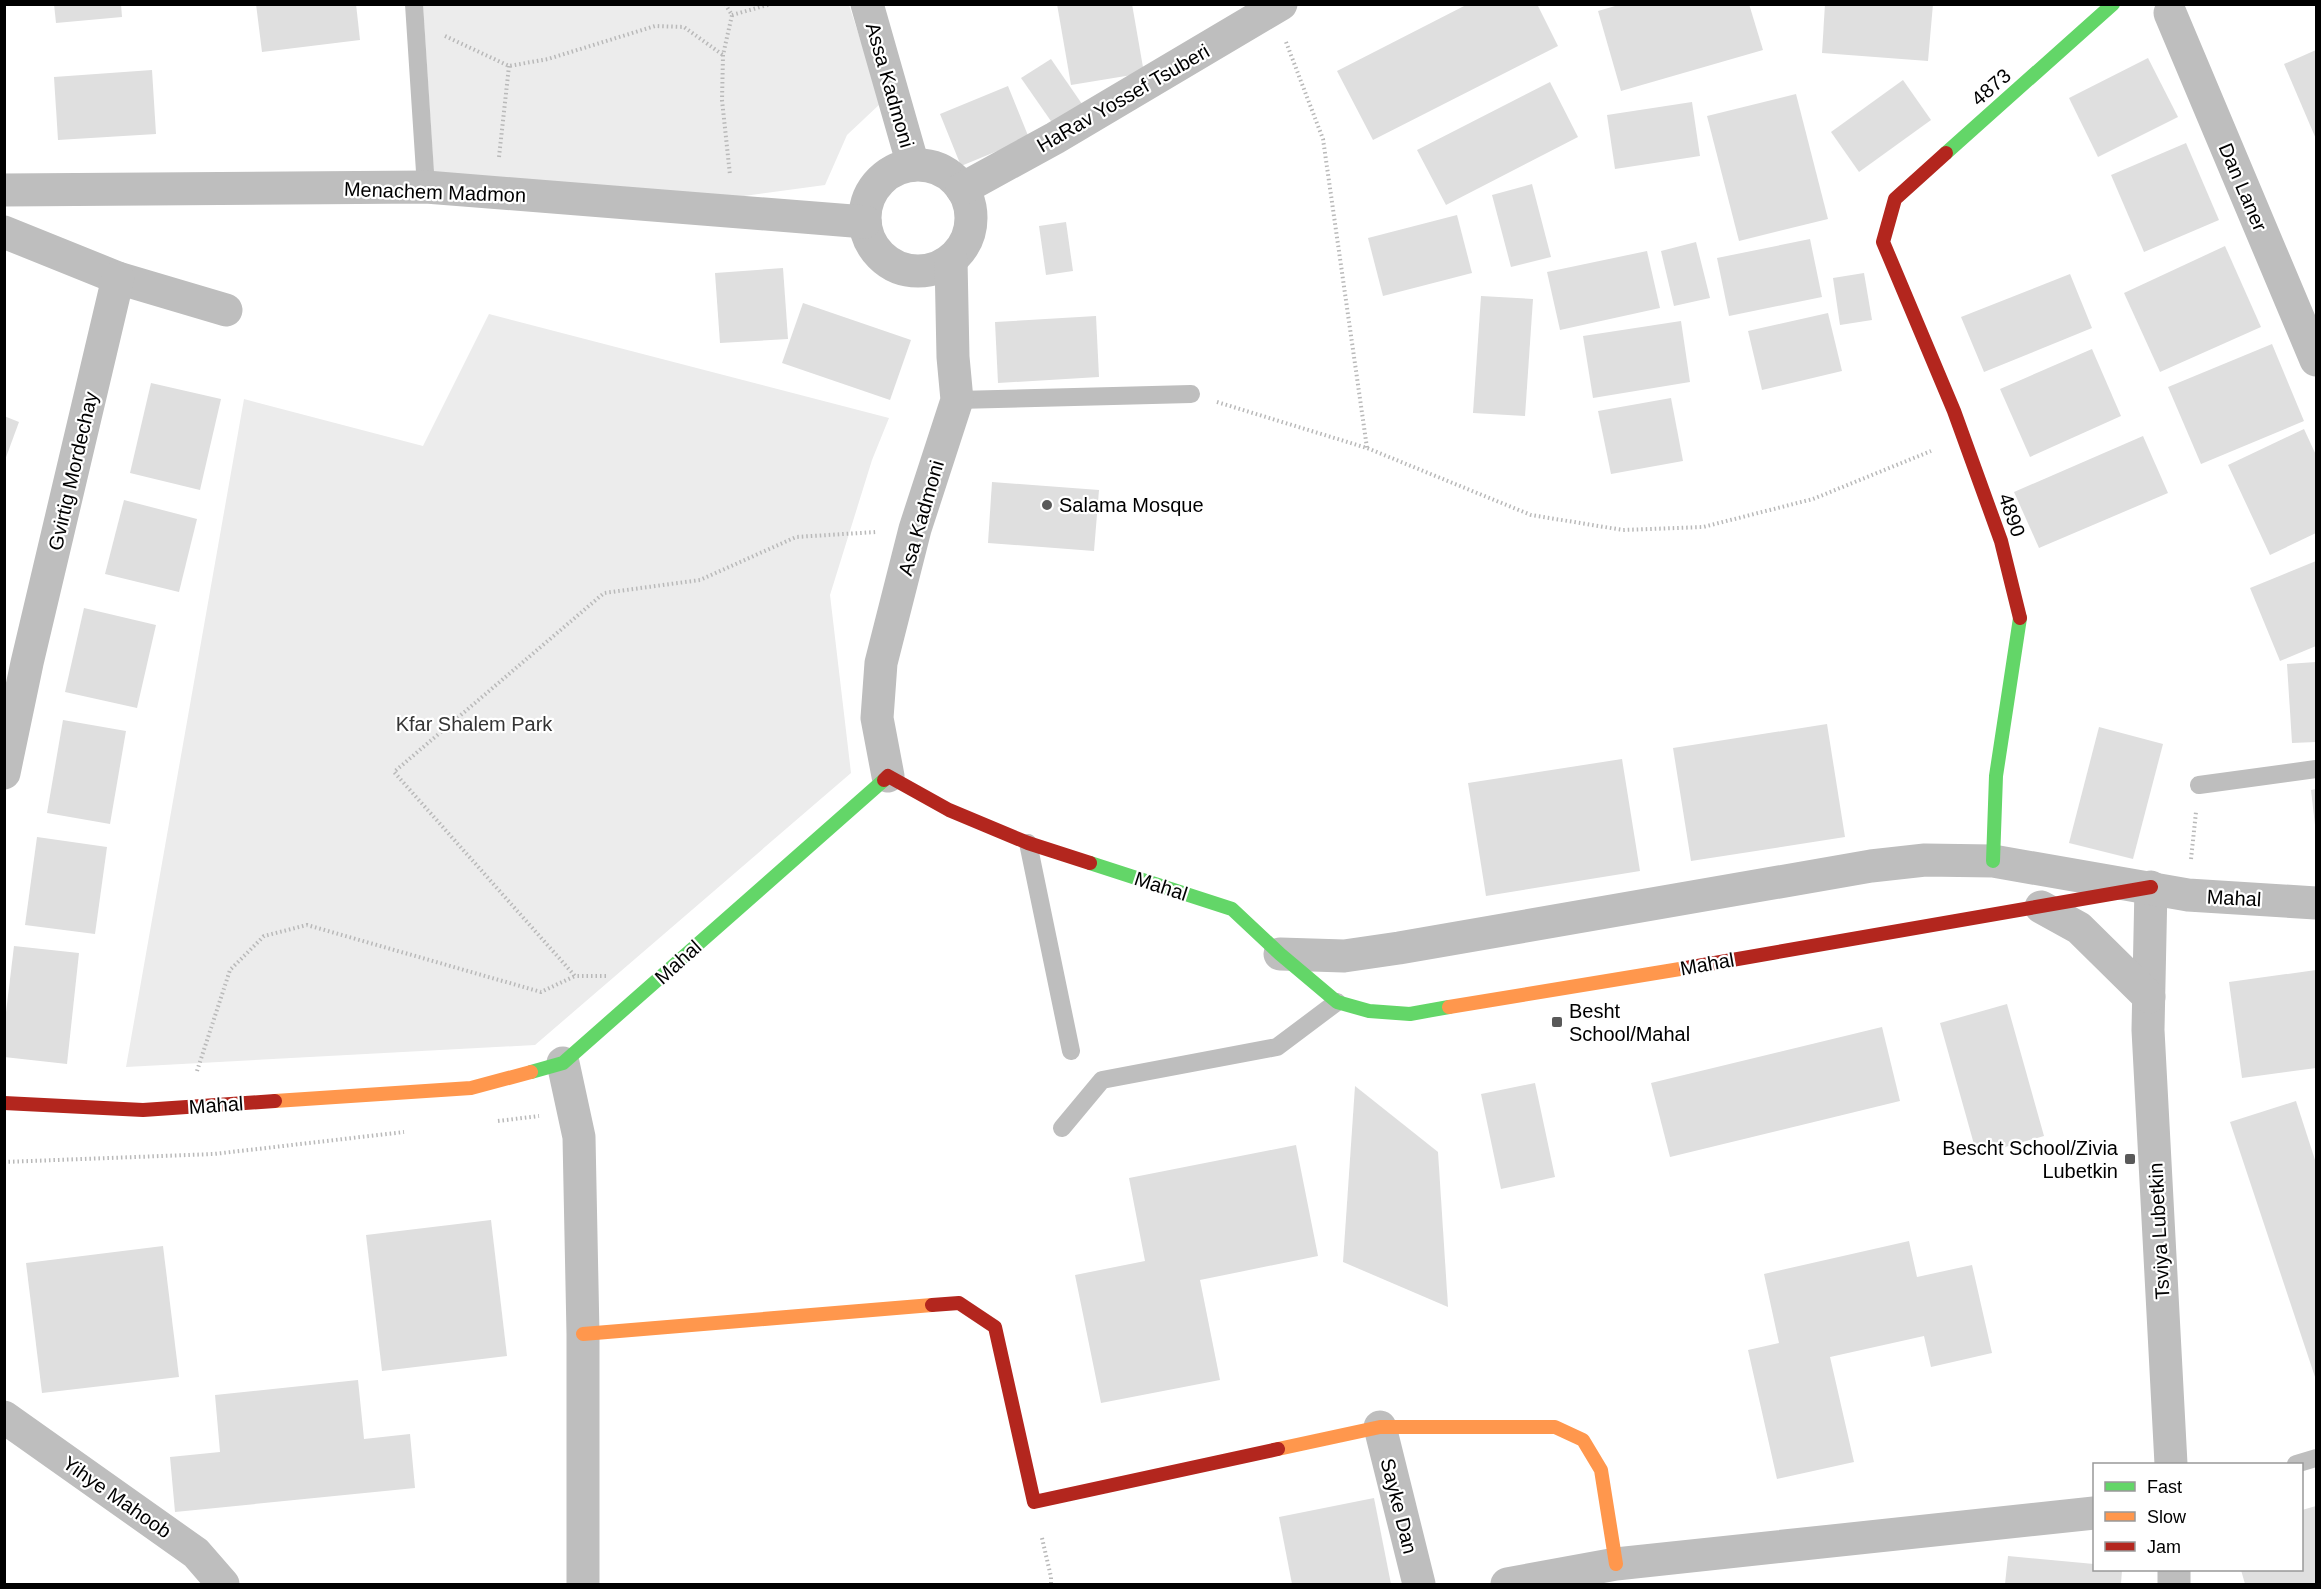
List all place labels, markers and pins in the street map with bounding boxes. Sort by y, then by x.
place label: Salama Mosque [1059,494,1204,516]
marker: Salama Mosque [1040,498,1054,512]
place label: Besht School/Mahal [1569,1000,1690,1045]
marker: Besht School/Mahal [1550,1015,1564,1029]
place label: Bescht School/Zivia Lubetkin [1942,1137,2119,1182]
marker: Bescht School/Zivia Lubetkin [2123,1152,2137,1166]

